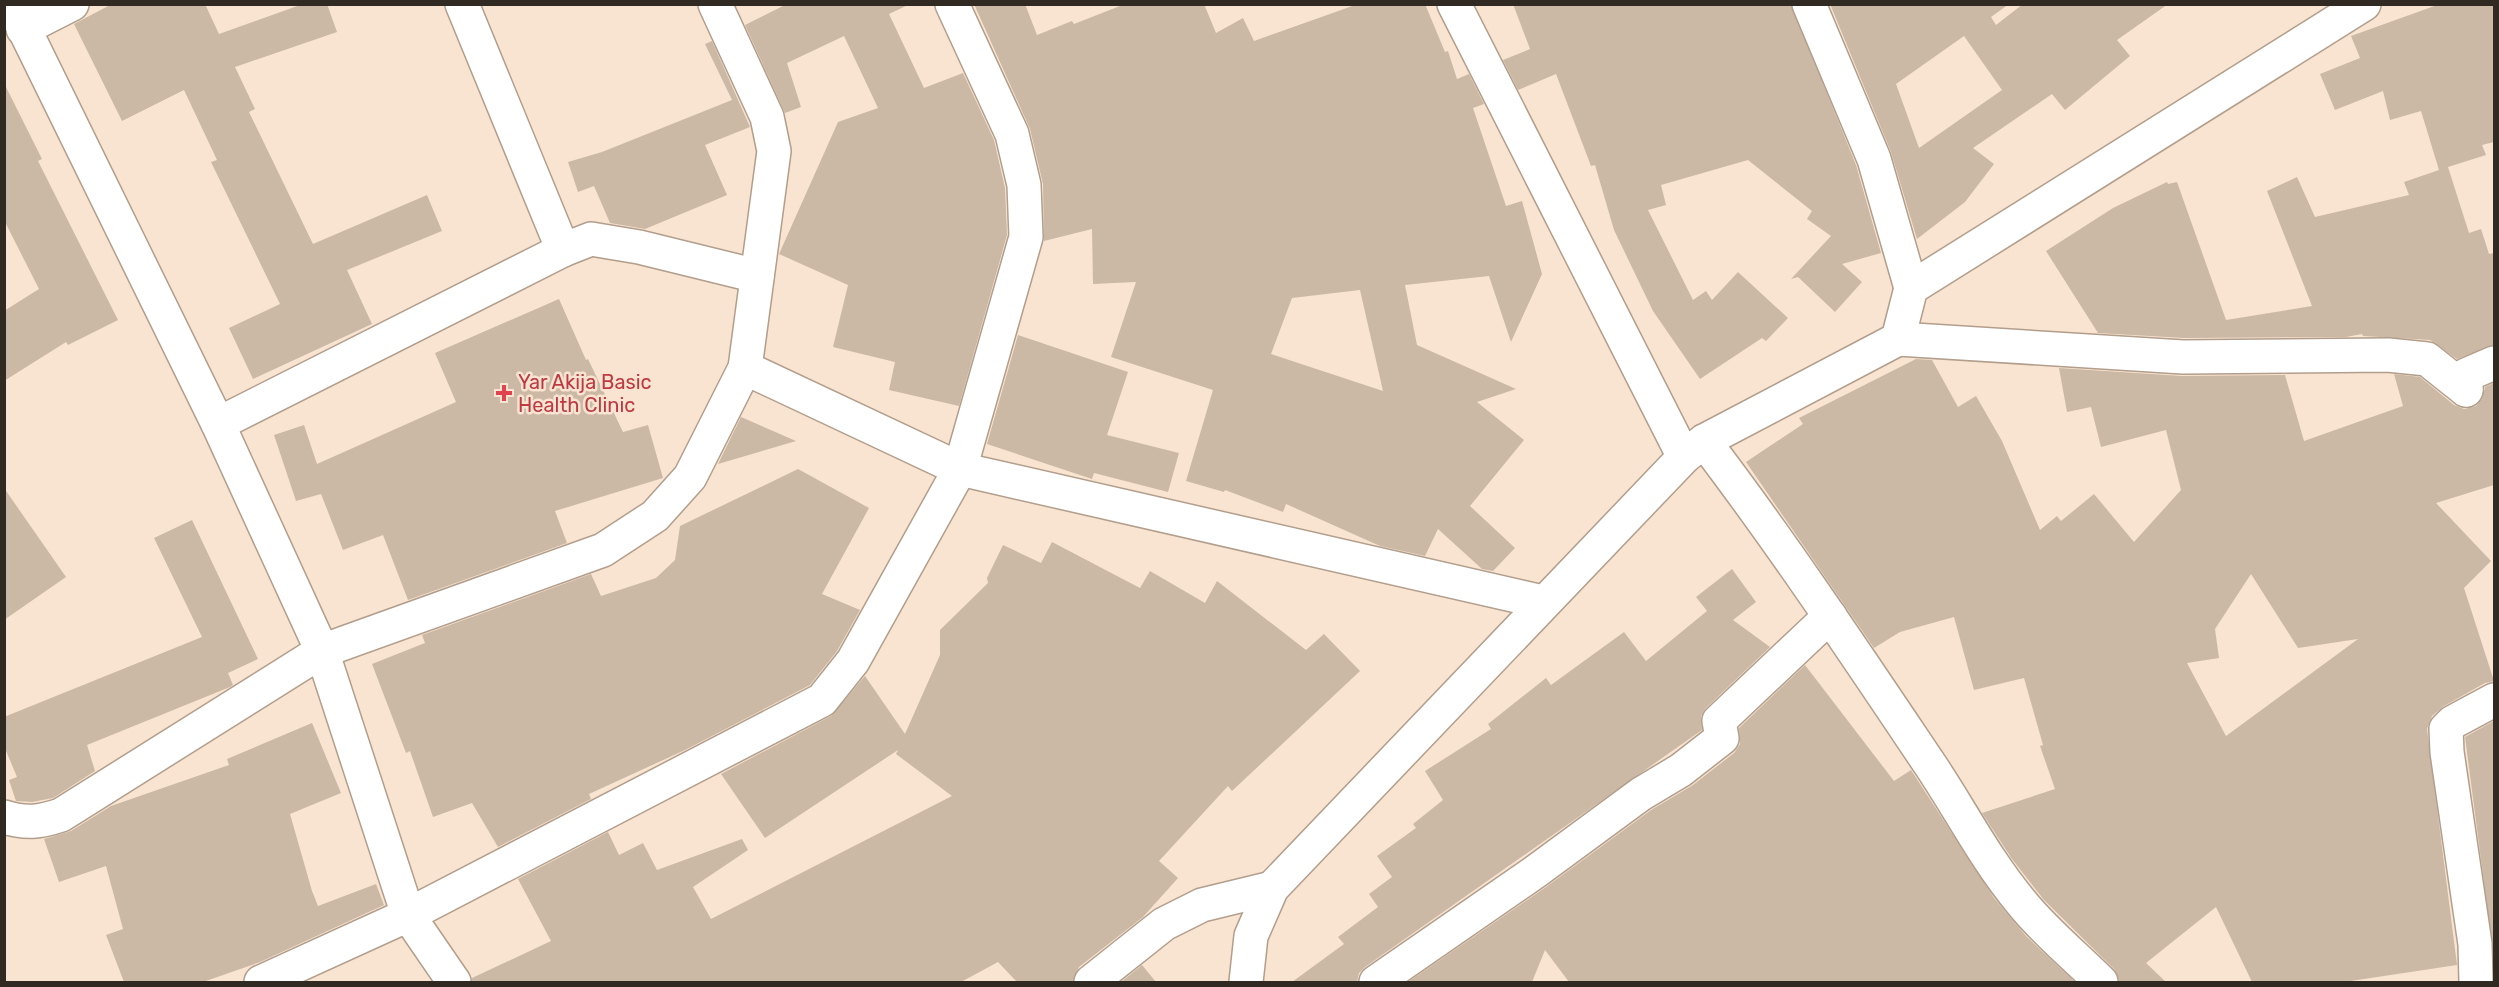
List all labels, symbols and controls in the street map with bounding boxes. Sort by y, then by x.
place label: Yar Akija Basic Health Clinic [518,370,652,417]
marker: Yar Akija Basic Health Clinic [495,384,513,402]

